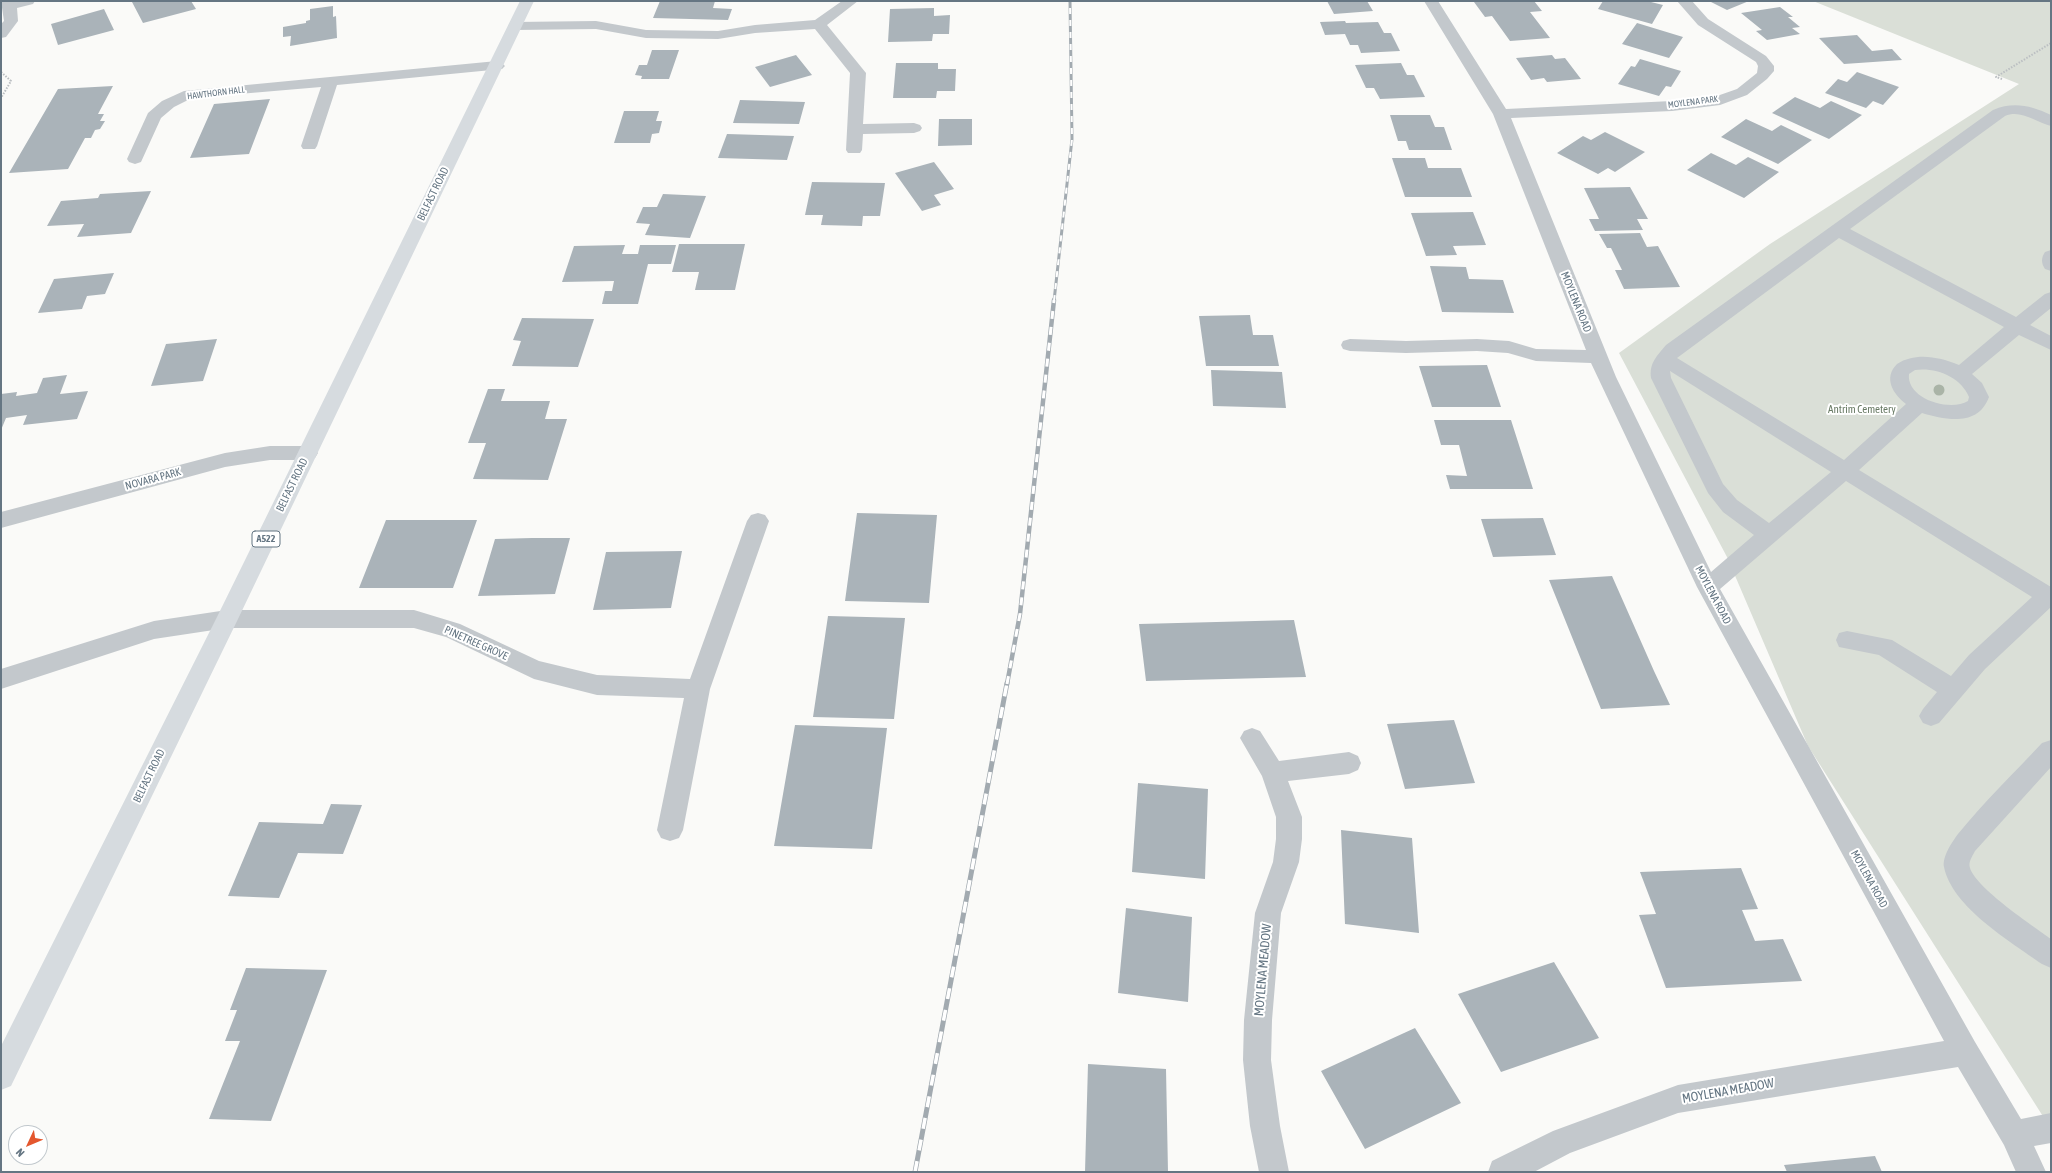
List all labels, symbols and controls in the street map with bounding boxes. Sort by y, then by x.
street label: HAWTHORN HALL [187,84,245,102]
street label: MOYLENA PARK [1667,94,1719,110]
street label: BELFAST ROAD [414,165,452,223]
street label: MOYLENA ROAD [1558,270,1594,334]
park label: Antrim Cemetery [1828,403,1896,417]
street label: BELFAST ROAD [273,456,311,514]
street label: NOVARA PARK [124,465,182,493]
road number: A522 [252,531,280,547]
street label: MOYLENA ROAD [1692,564,1734,626]
street label: PINETREE GROVE [442,623,510,663]
street label: BELFAST ROAD [130,747,168,805]
street label: MOYLENA ROAD [1848,848,1890,910]
street label: MOYLENA MEADOW [1251,923,1275,1017]
street label: MOYLENA MEADOW [1681,1075,1775,1107]
north arrow [8,1125,48,1165]
text: N [14,1146,27,1159]

